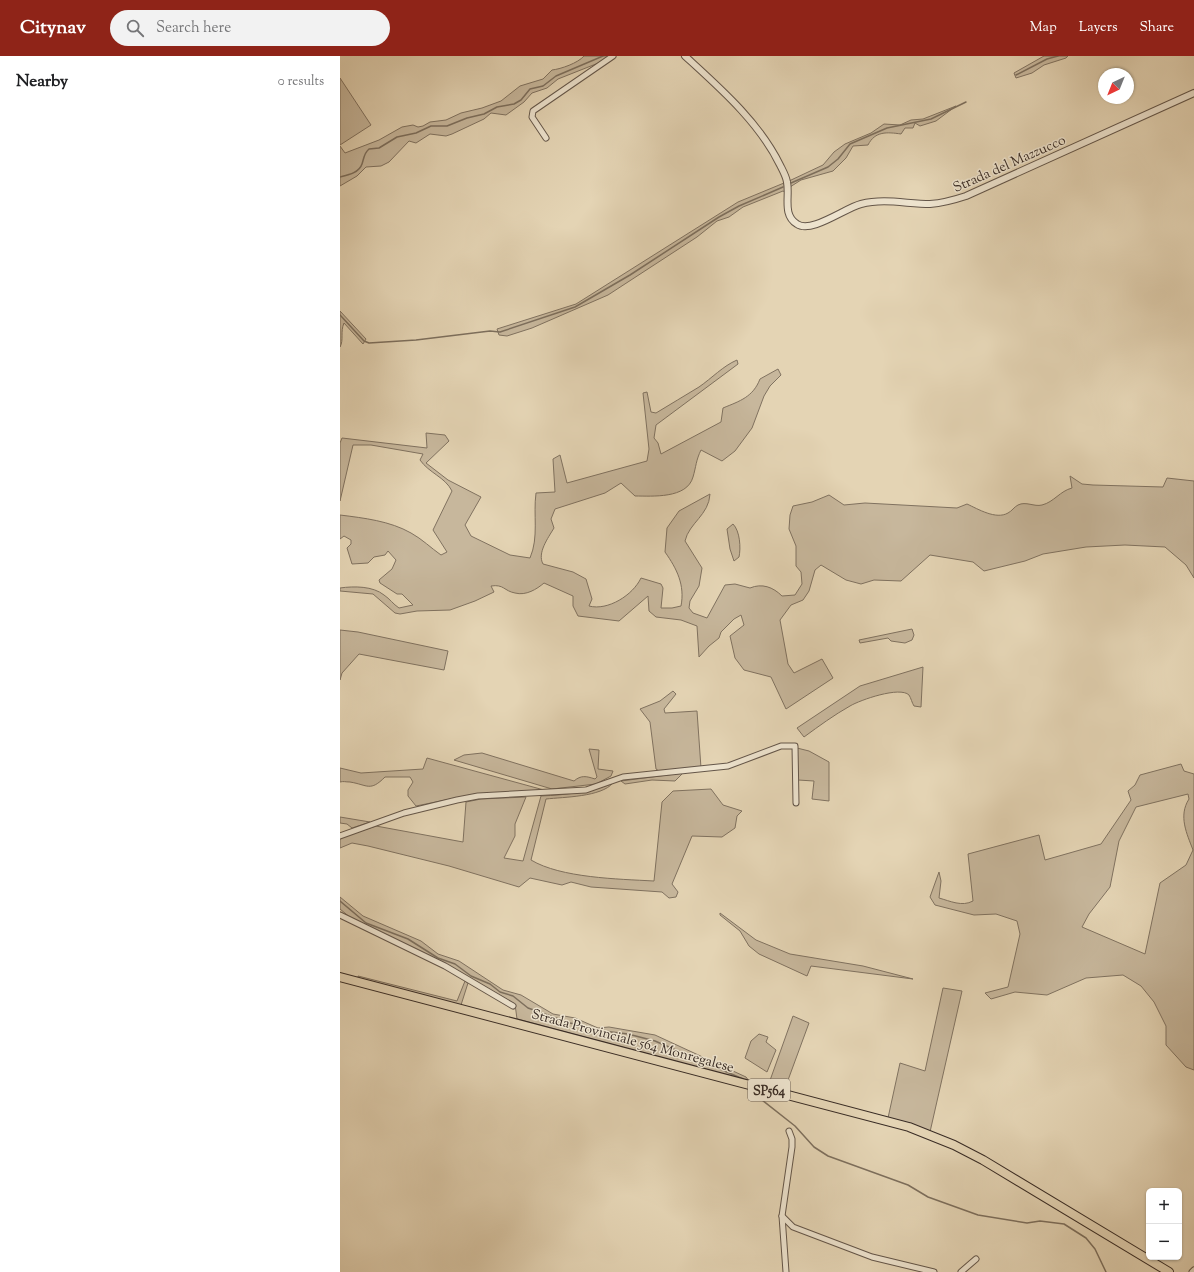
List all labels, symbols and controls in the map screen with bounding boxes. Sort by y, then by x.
search box [110,10,390,46]
text: Citynav [20,15,86,42]
icon: search [124,17,146,39]
text: Search here [156,18,231,39]
text: Map [1030,18,1057,38]
text: Layers [1079,18,1117,38]
text: Share [1139,18,1174,38]
north arrow [1098,68,1134,104]
text: Nearby [16,70,68,94]
text: 0 results [278,73,324,91]
street label: Strada del Mazzucco [950,131,1070,199]
street label: Strada Provinciale 564 Monregalese [529,1005,736,1079]
road number: SP564 [748,1079,790,1101]
map controls [1146,1188,1182,1260]
button: + [1146,1188,1182,1224]
button: − [1146,1224,1182,1260]

